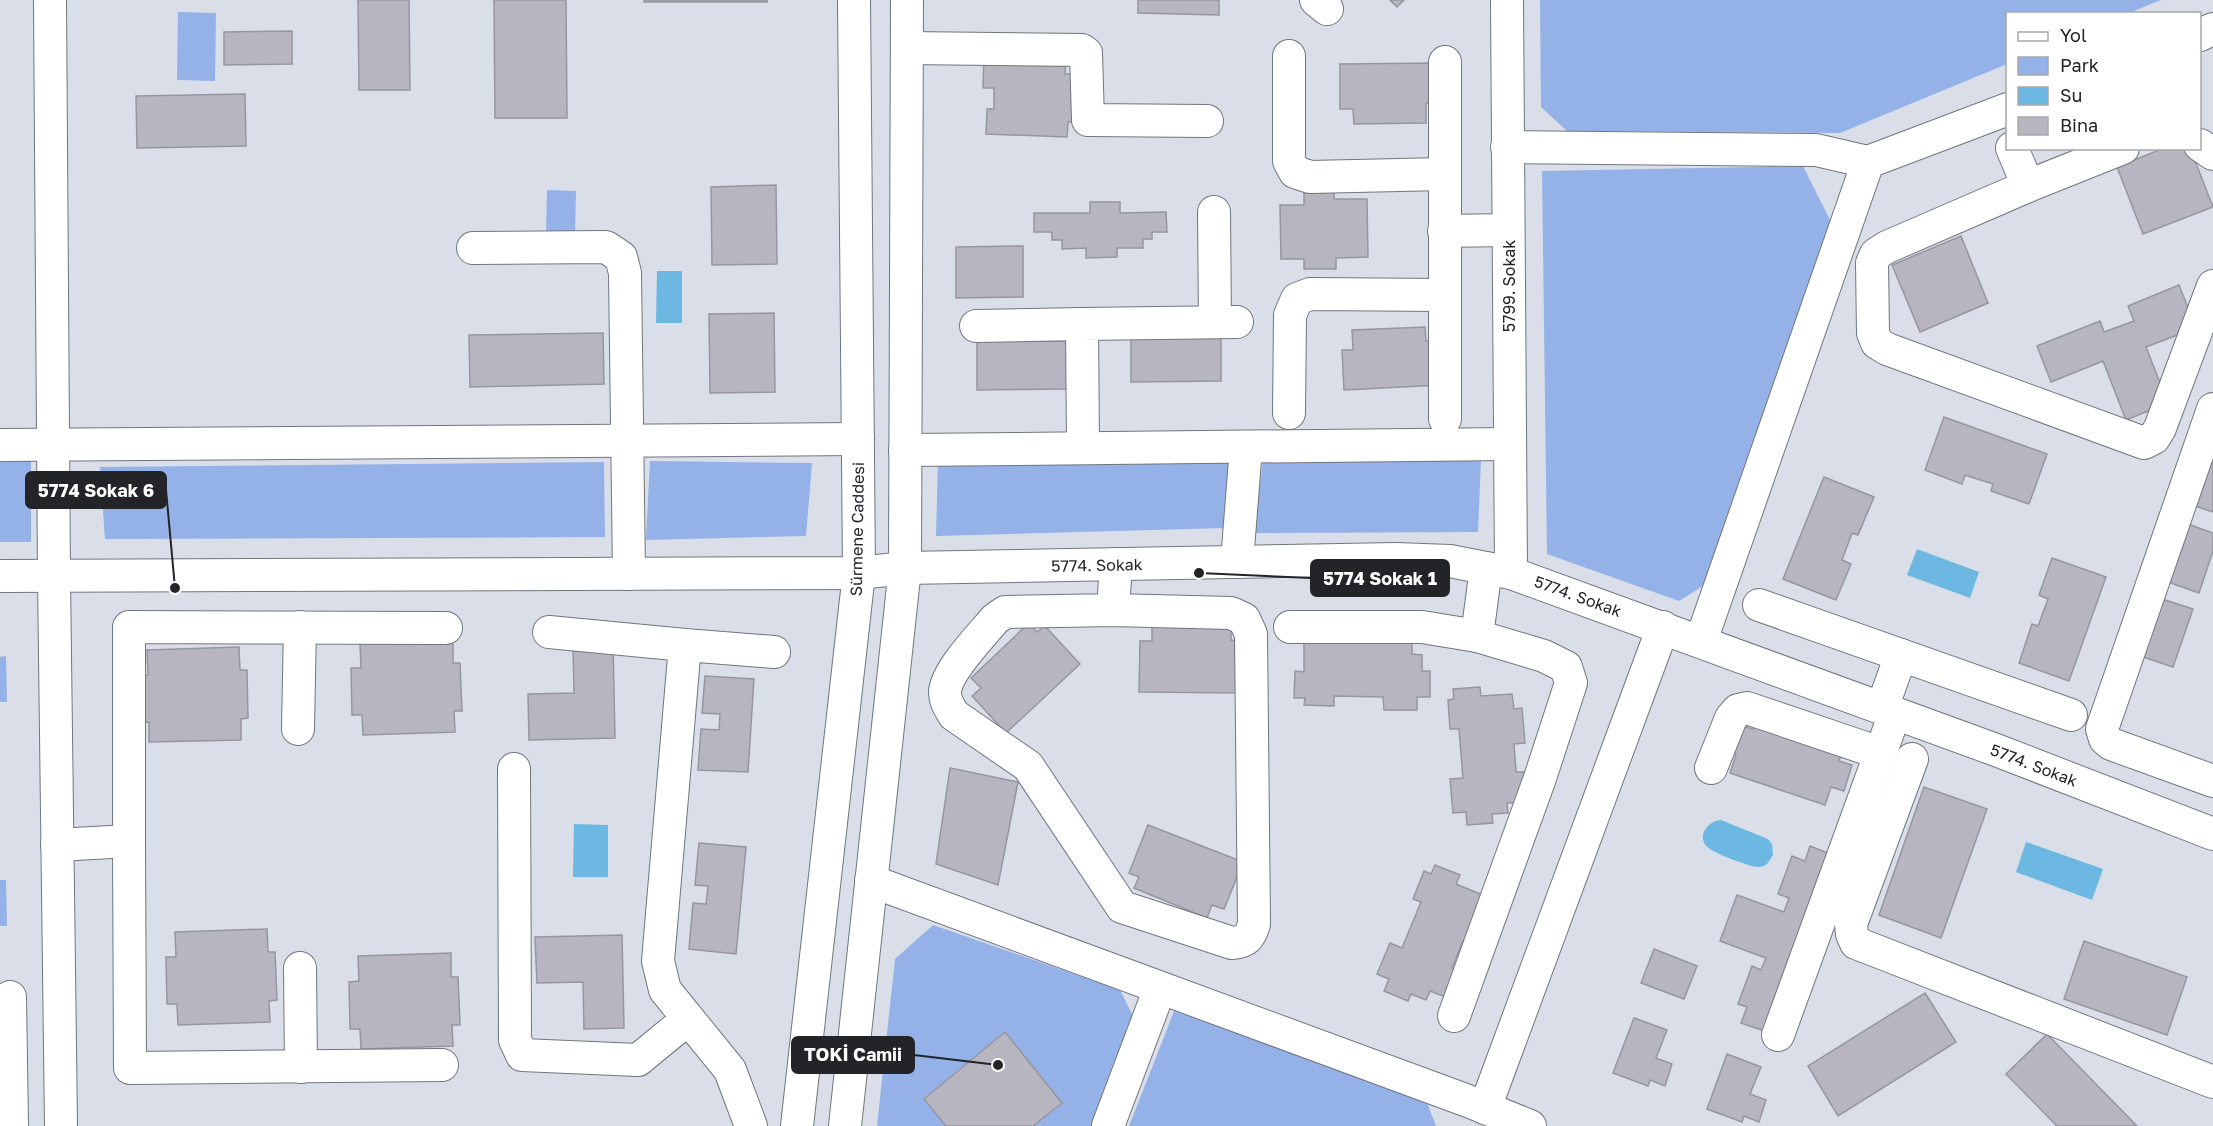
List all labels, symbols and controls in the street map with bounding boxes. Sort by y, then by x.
legend [2006,12,2201,150]
text: Yol [2060,24,2087,46]
text: Park [2060,54,2099,76]
text: Su [2060,84,2082,106]
text: Bina [2060,114,2098,136]
street label: 5799. Sokak [1499,240,1519,332]
street label: Sürmene Caddesi [846,462,868,596]
callout: 5774 Sokak 6 [26,472,166,508]
text: 5774 Sokak 6 [38,479,154,501]
street label: 5774. Sokak [1051,554,1143,576]
callout: 5774 Sokak 1 [1311,560,1449,596]
text: 5774 Sokak 1 [1323,567,1437,589]
street label: 5774. Sokak [1532,571,1624,621]
street label: 5774. Sokak [1988,739,2080,791]
callout: TOKİ Camii [792,1037,914,1073]
text: TOKİ Camii [804,1043,902,1065]

